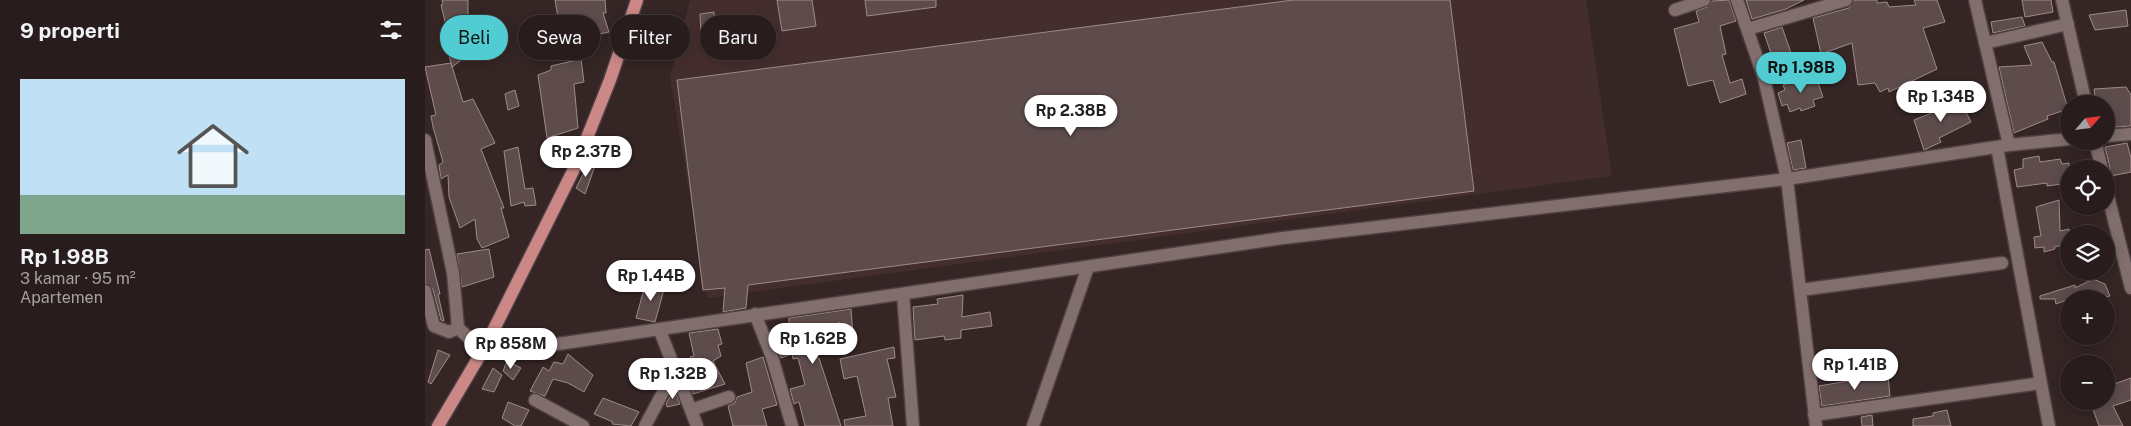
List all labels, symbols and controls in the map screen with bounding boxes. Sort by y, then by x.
chip: Beli [440,15,508,60]
chip: Sewa [518,15,600,60]
chip: Filter [610,15,690,60]
chip: Baru [700,15,776,60]
icon: filters [377,16,405,44]
text: 9 properti [20,18,120,43]
pin: Rp 1.98B [1749,52,1853,94]
text: Rp 1.98B [1767,58,1835,77]
pin: Rp 1.34B [1889,80,1993,123]
text: Rp 1.34B [1907,87,1975,106]
pin: Rp 2.38B [1019,94,1123,137]
north arrow [2060,95,2115,150]
map controls [2060,95,2115,410]
text: Rp 2.38B [1035,101,1107,120]
icon: home [168,111,258,201]
pin: Rp 2.37B [534,136,638,178]
text: Rp 2.37B [551,142,621,161]
button: locate [2060,160,2115,215]
button: layers [2060,225,2115,280]
text: Rp 1.98B [20,244,109,269]
pin: Rp 1.44B [599,260,703,302]
text: Rp 1.44B [617,266,685,285]
text: 3 kamar · 95 m² [20,269,136,288]
text: Apartemen [20,288,103,307]
button: + [2060,290,2115,345]
pin: Rp 1.62B [761,322,865,365]
pin: Rp 858M [465,328,557,370]
text: Rp 1.62B [779,329,847,348]
text: Rp 858M [475,334,547,353]
pin: Rp 1.41B [1803,348,1907,391]
text: Rp 1.41B [1823,355,1887,374]
button: − [2060,355,2115,410]
pin: Rp 1.32B [621,358,725,400]
text: Rp 1.32B [639,364,707,383]

